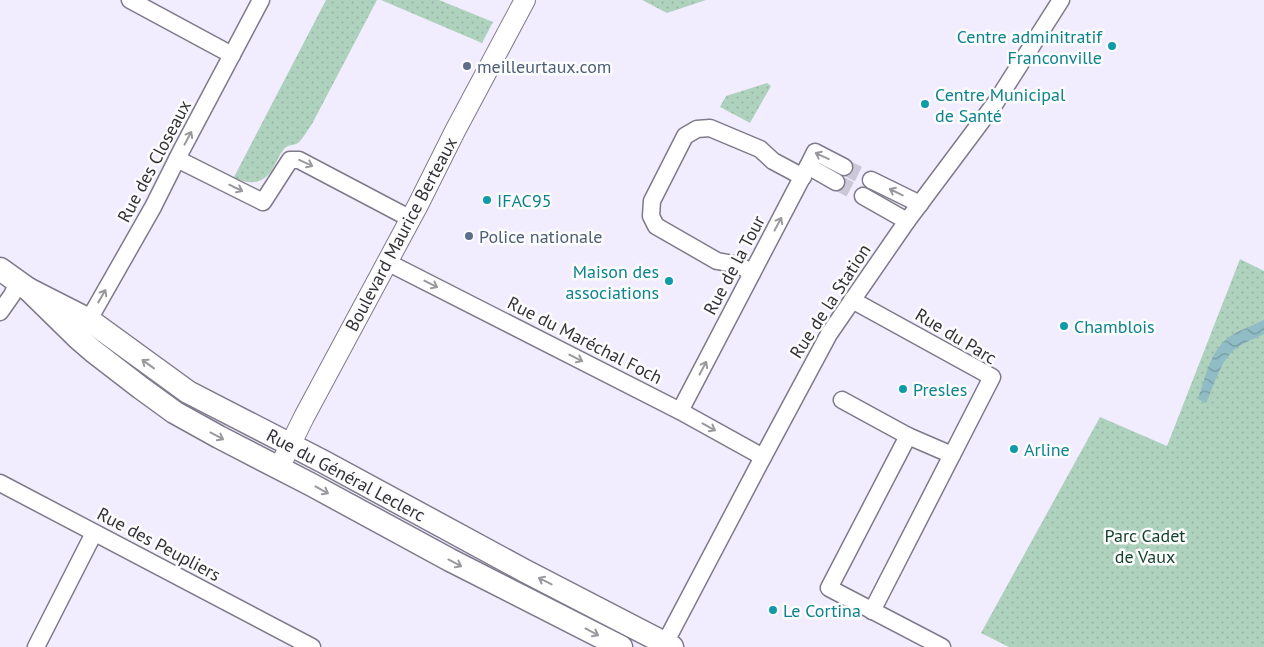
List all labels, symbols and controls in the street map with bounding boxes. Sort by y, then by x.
place label: Centre adminitratif Franconville [957,25,1103,69]
marker: Centre adminitratif Franconville [1106,40,1118,52]
place label: meilleurtaux.com [477,55,611,78]
marker: meilleurtaux.com [461,60,473,72]
place label: Centre Municipal de Santé [935,83,1066,127]
street label: Rue des Closeaux [112,96,196,226]
marker: Centre Municipal de Santé [919,98,931,110]
one-way arrow [183,130,193,145]
street label: Boulevard Maurice Berteaux [340,133,462,335]
one-way arrow [815,151,830,161]
one-way arrow [298,159,313,169]
one-way arrow [228,184,243,194]
one-way arrow [888,187,903,197]
place label: IFAC95 [497,189,552,212]
marker: IFAC95 [481,194,493,206]
street label: Rue de la Tour [698,211,770,319]
one-way arrow [773,216,783,231]
place label: Police nationale [479,225,602,248]
marker: Police nationale [463,230,475,242]
street label: Rue de la Station [784,239,876,363]
place label: Maison des associations [565,260,659,304]
marker: Maison des associations [663,275,675,287]
one-way arrow [423,280,438,289]
one-way arrow [98,289,108,303]
street label: Rue du Maréchal Foch [504,291,666,389]
street label: Rue du Parc [911,303,1001,369]
place label: Chamblois [1074,315,1155,338]
marker: Chamblois [1058,320,1070,332]
one-way arrow [568,353,583,363]
one-way arrow [141,359,155,369]
one-way arrow [698,360,708,375]
place label: Presles [913,378,967,401]
marker: Presles [897,383,909,395]
one-way arrow [702,422,717,432]
street label: Rue du Général Leclerc [263,423,429,527]
one-way arrow [209,432,224,441]
place label: Arline [1024,438,1070,461]
marker: Arline [1008,443,1020,455]
one-way arrow [314,486,329,496]
street label: Rue des Peupliers [93,502,225,586]
park label: Parc Cadet de Vaux [1105,524,1185,568]
one-way arrow [447,559,462,568]
one-way arrow [538,576,553,585]
place label: Le Cortina [783,599,861,622]
marker: Le Cortina [767,604,779,616]
one-way arrow [584,628,599,637]

